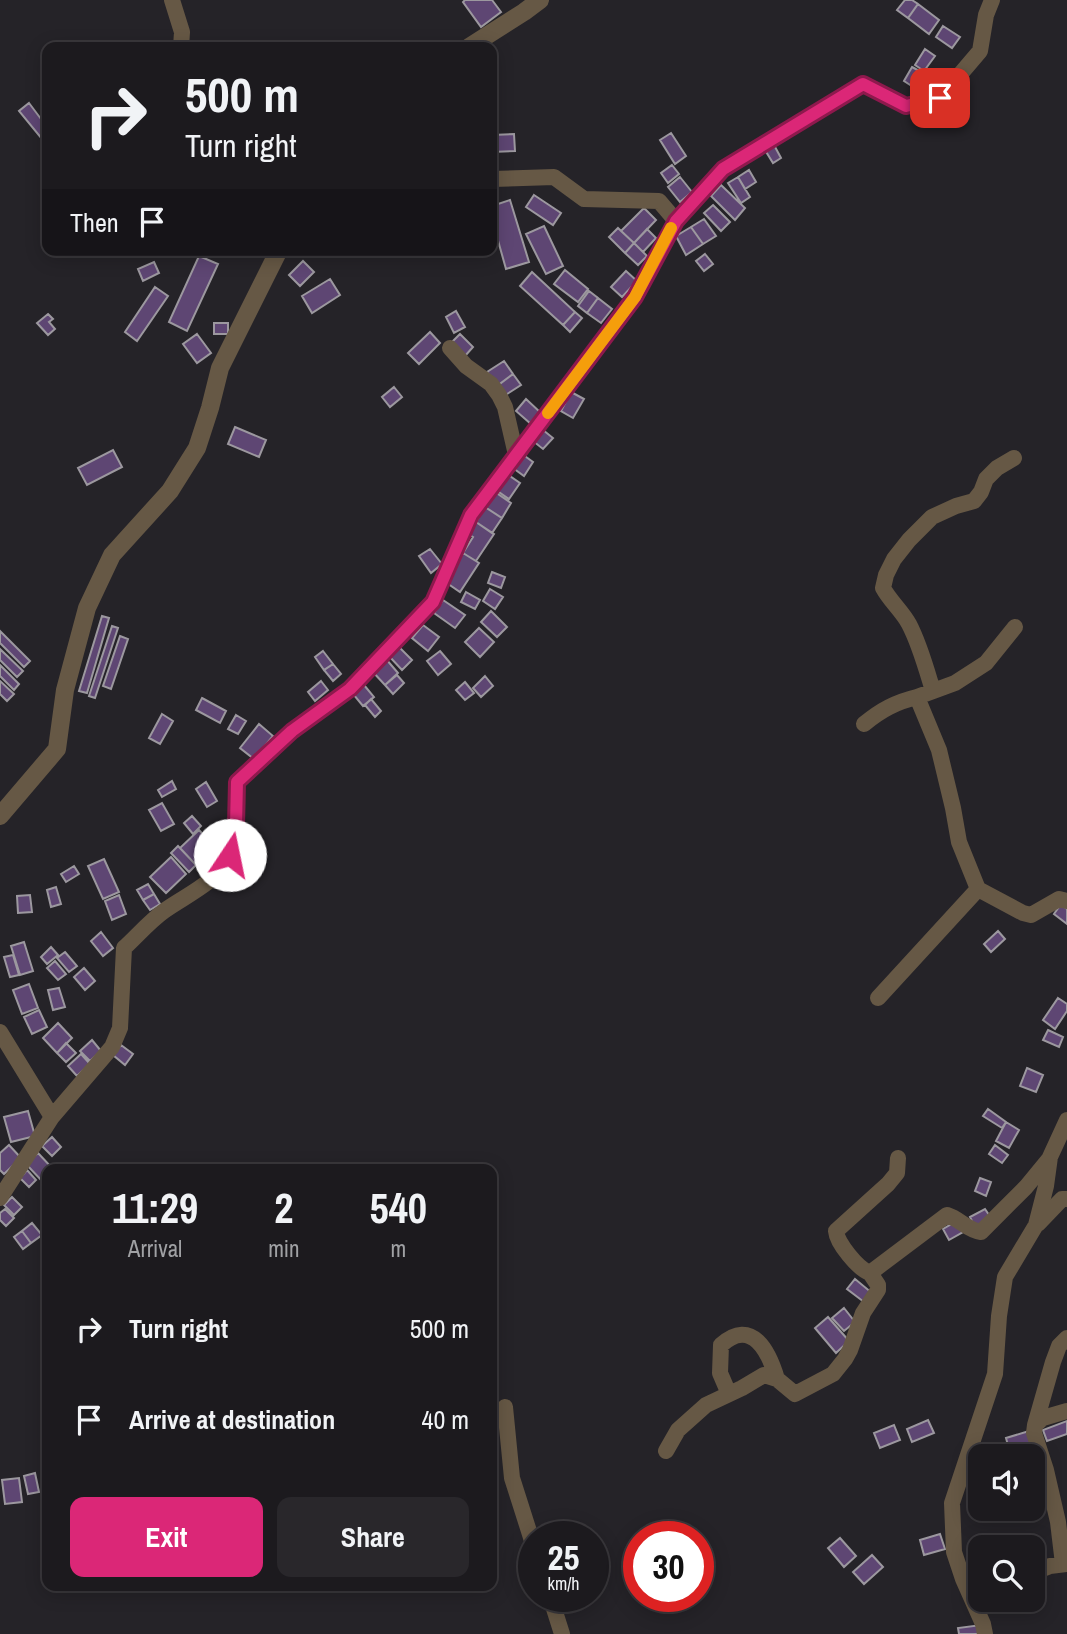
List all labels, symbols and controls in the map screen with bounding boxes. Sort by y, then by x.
text: 500 m [185,61,299,127]
pin [910,68,970,128]
icon: right [70,70,161,161]
icon: arrive [921,79,959,117]
text: Turn right [185,124,297,167]
icon: arrive [133,203,171,241]
text: Then [70,205,119,240]
position arrow [193,818,267,892]
text: 11:29 [112,1180,198,1236]
text: 2 [274,1180,293,1236]
text: 540 [370,1180,427,1236]
text: Arrival [128,1233,182,1264]
text: min [268,1233,300,1264]
text: m [390,1233,406,1264]
icon: right [70,1310,108,1348]
text: Turn right [129,1311,228,1346]
text: 500 m [410,1311,469,1346]
icon: arrive [70,1401,108,1439]
text: Arrive at destination [129,1402,335,1437]
text: 40 m [422,1402,469,1437]
map controls [968,1444,1045,1612]
button: sound [968,1444,1045,1521]
button: Exit [70,1497,263,1577]
button: Share [277,1497,469,1577]
speed limit sign: 30 [623,1521,714,1612]
text: 25 [548,1534,579,1581]
button: search [968,1535,1045,1612]
text: km/h [548,1571,580,1596]

